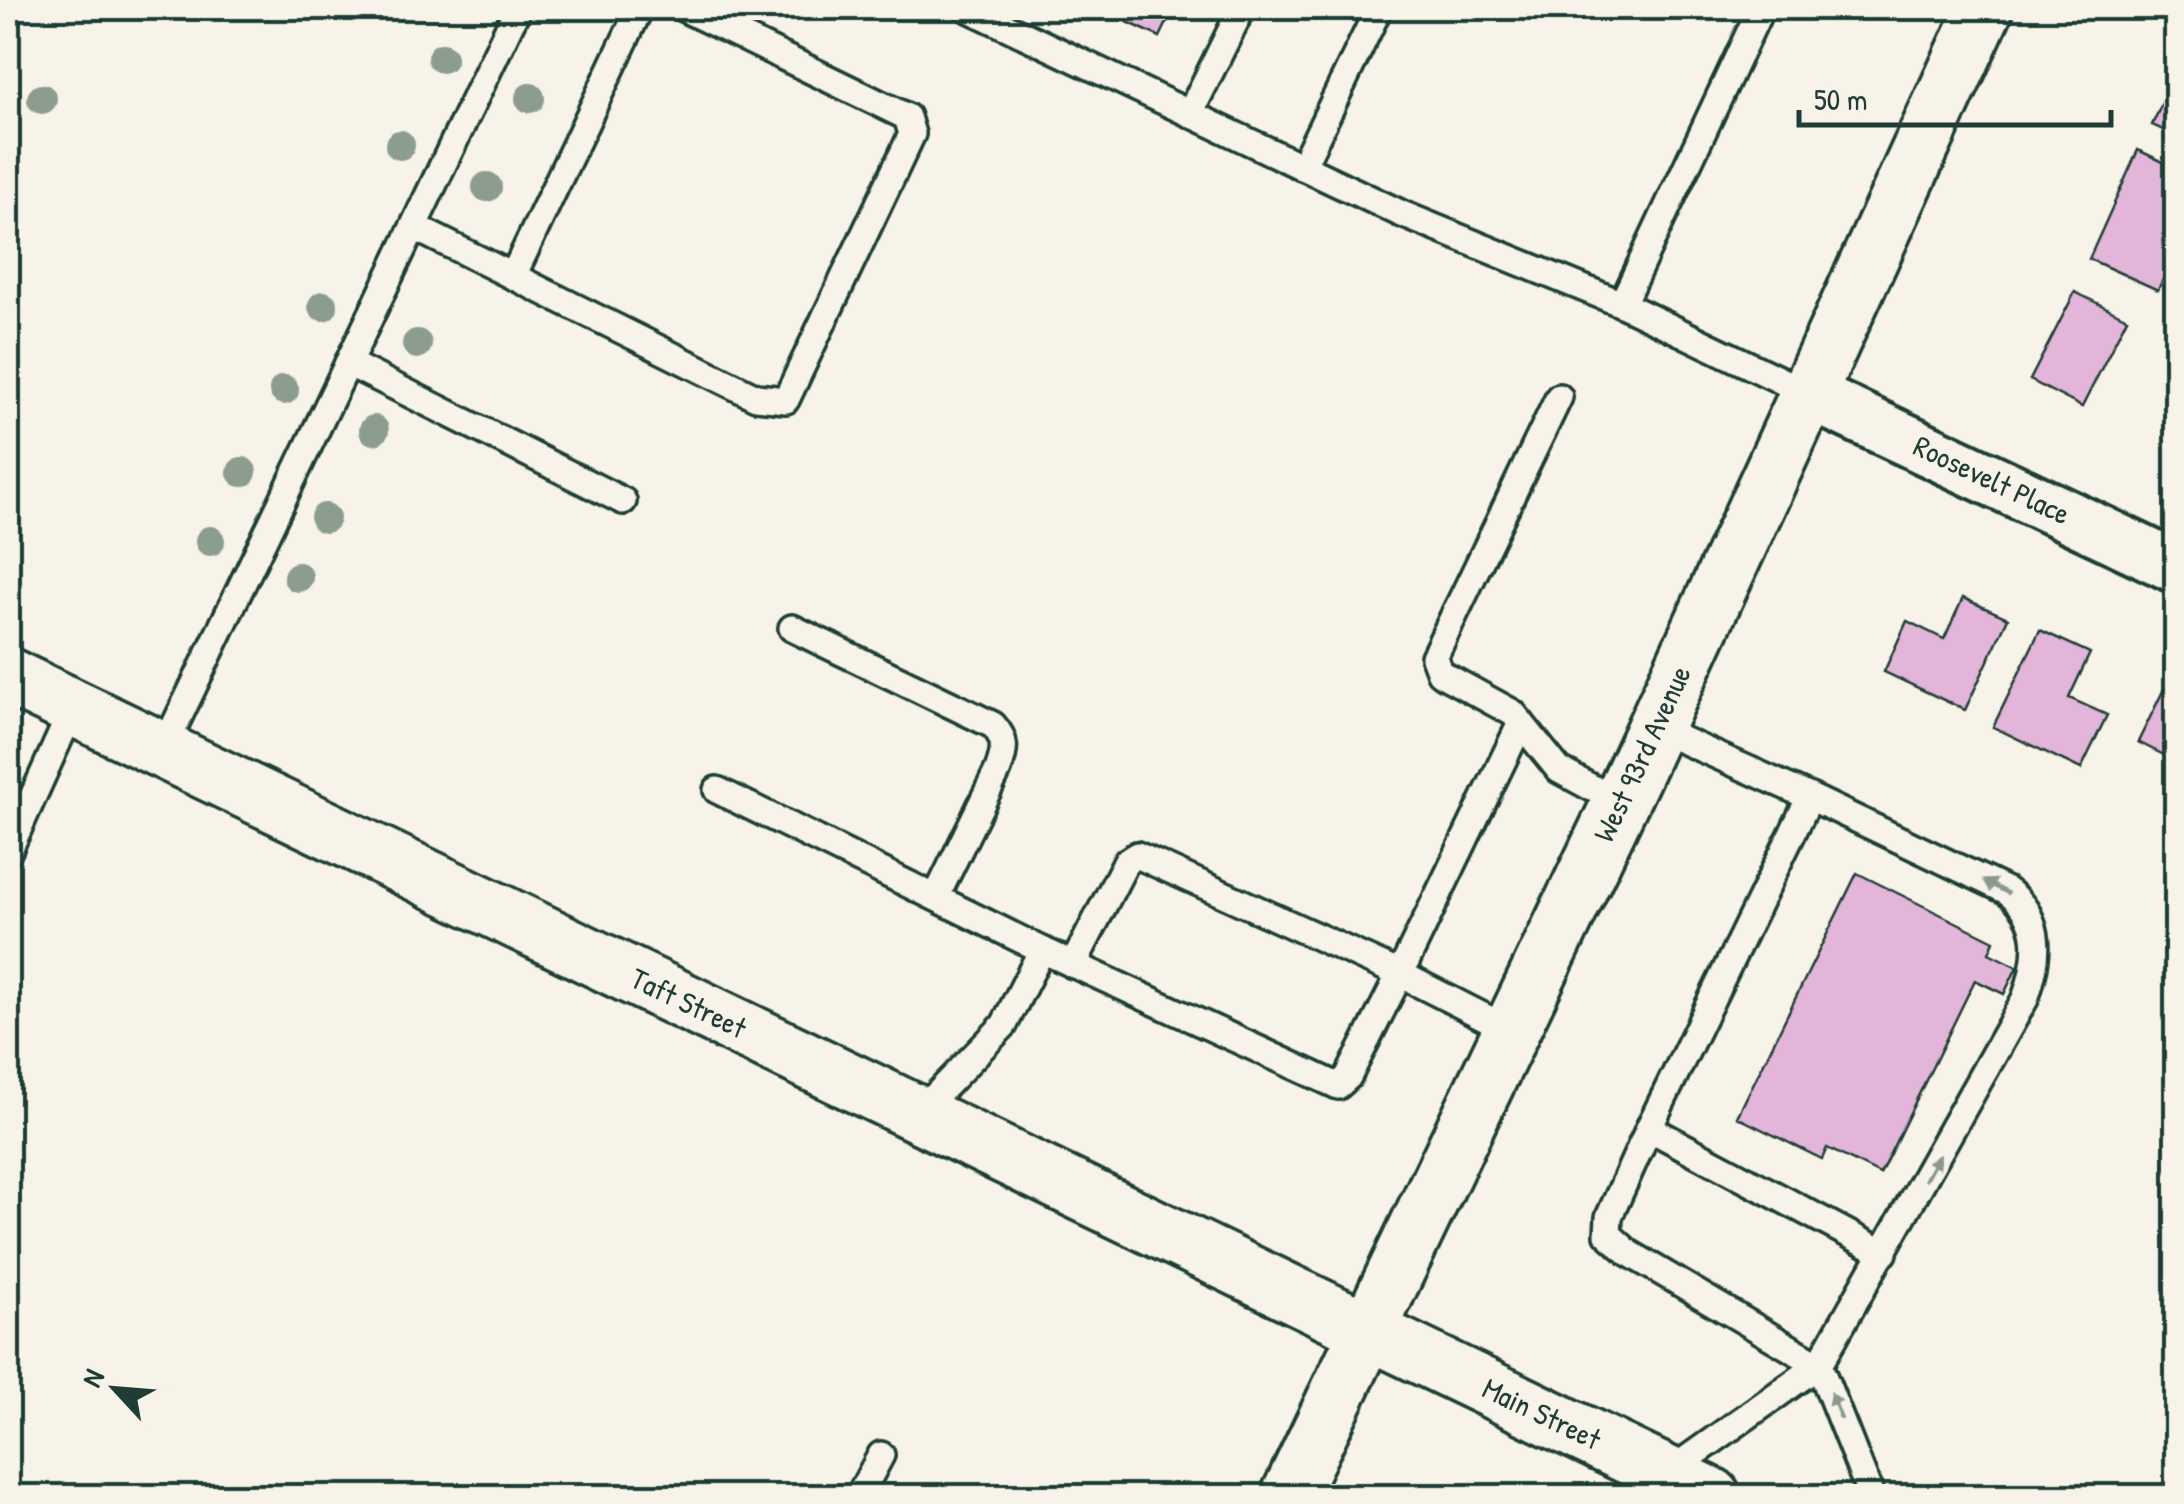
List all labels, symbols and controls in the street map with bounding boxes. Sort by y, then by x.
scale bar [1799,65,2112,127]
text: 50 m [1814,79,1867,119]
street label: Roosevelt Place [1908,425,2077,533]
street label: West 93rd Avenue [1583,659,1700,848]
one-way arrow [1982,879,2011,896]
street label: Taft Street [624,958,754,1048]
one-way arrow [1924,1154,1941,1183]
north arrow [65,1339,165,1439]
text: N [72,1363,113,1393]
street label: Main Street [1476,1368,1608,1459]
one-way arrow [1828,1390,1843,1420]

